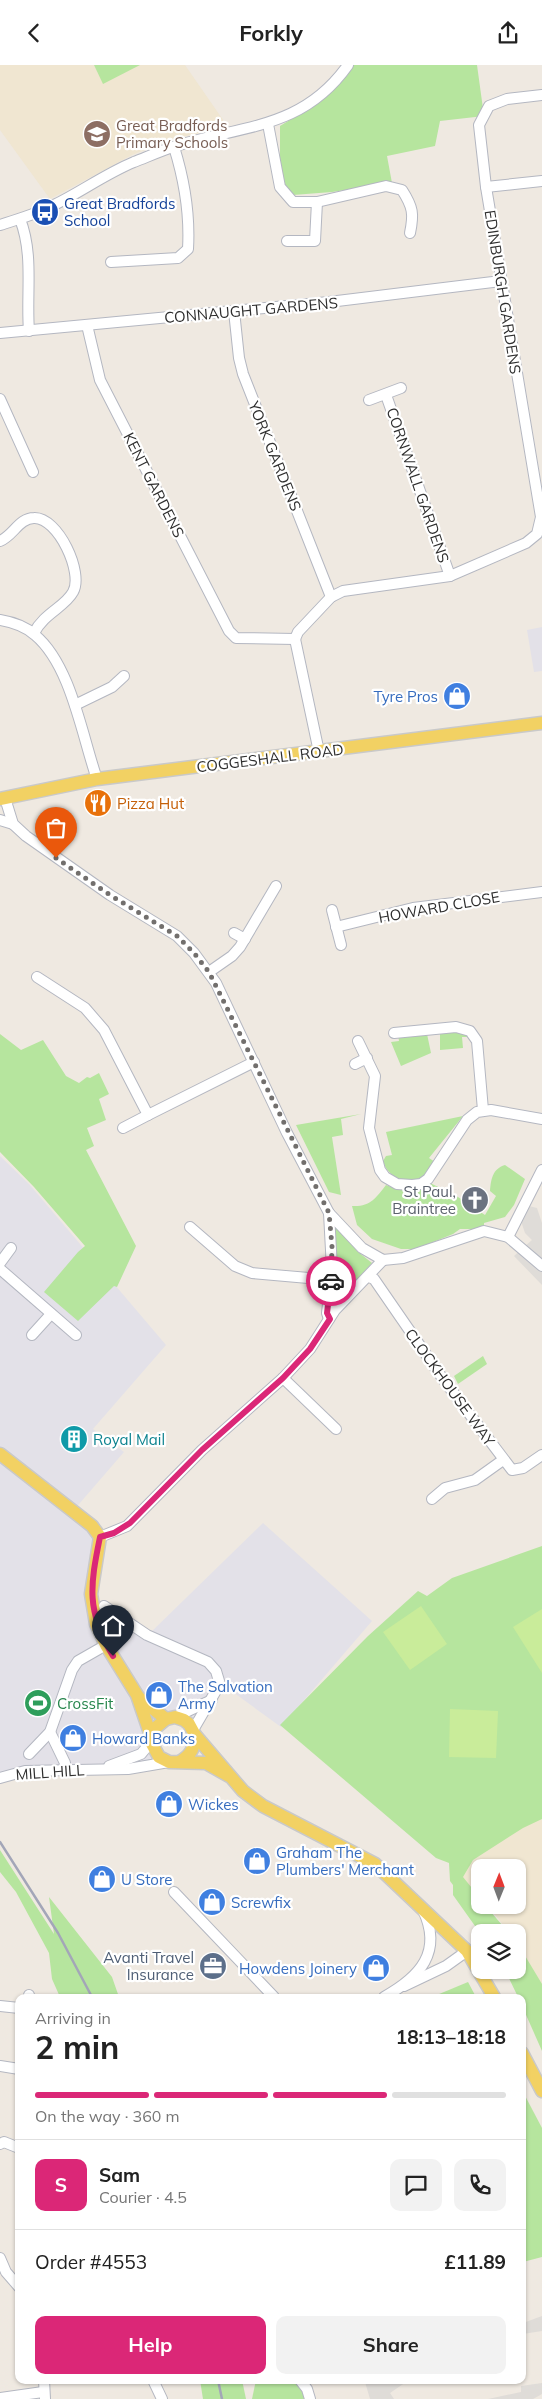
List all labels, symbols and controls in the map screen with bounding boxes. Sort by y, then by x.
icon: back [20,19,48,47]
text: Forkly [239,19,303,47]
icon: share [494,19,522,47]
place label: Great Bradfords Primary Schools [116,116,228,152]
school or university icon: Great Bradfords Primary Schools [82,119,112,149]
place label: Great Bradfords School [64,194,175,230]
bus stop icon: Great Bradfords School [30,197,60,227]
street label: EDINBURGH GARDENS [481,209,525,375]
street label: CONNAUGHT GARDENS [163,293,339,327]
street label: YORK GARDENS [244,397,306,514]
street label: CORNWALL GARDENS [382,405,454,565]
street label: KENT GARDENS [119,429,189,541]
shop icon: Tyre Pros [442,681,472,711]
place label: Tyre Pros [374,687,438,706]
street label: COGGESHALL ROAD [195,740,345,776]
restaurant icon: Pizza Hut [83,788,113,818]
place label: Pizza Hut [117,794,184,813]
pin [35,807,77,858]
icon: bag [42,814,70,842]
street label: HOWARD CLOSE [377,887,501,927]
place label: St Paul, Braintree [392,1182,456,1218]
church icon: St Paul, Braintree [460,1185,490,1215]
courier [306,1256,356,1306]
icon: car [317,1267,345,1295]
street label: CLOCKHOUSE WAY [401,1325,499,1450]
building icon: Royal Mail [59,1424,89,1454]
place label: Royal Mail [93,1430,165,1449]
pin [92,1605,134,1656]
icon: home [99,1612,127,1640]
place label: The Salvation Army [178,1677,273,1713]
shop icon: The Salvation Army [144,1680,174,1710]
sports icon: CrossFit [23,1688,53,1718]
place label: CrossFit [57,1694,113,1713]
shop icon: Howard Banks [58,1723,88,1753]
place label: Howard Banks [92,1729,195,1748]
street label: MILL HILL [15,1760,85,1784]
shop icon: Wickes [154,1789,184,1819]
place label: Wickes [188,1795,239,1814]
place label: Graham The Plumbers' Merchant [276,1843,414,1879]
shop icon: Graham The Plumbers' Merchant [242,1846,272,1876]
north arrow [471,1859,526,1914]
map controls [471,1859,526,1979]
shop icon: U Store [87,1864,117,1894]
place label: U Store [121,1870,172,1889]
shop icon: Screwfix [197,1887,227,1917]
place label: Screwfix [231,1893,291,1912]
button: layers [471,1924,526,1979]
place label: Avanti Travel Insurance [103,1948,194,1984]
office icon: Avanti Travel Insurance [198,1951,228,1981]
shop icon: Howdens Joinery [361,1953,391,1983]
place label: Howdens Joinery [239,1959,357,1978]
text: Arriving in [35,2008,111,2028]
text: 18:13–18:18 [396,2025,506,2049]
text: 2 min [35,2027,119,2067]
text: On the way · 360 m [35,2106,180,2126]
button: chat [390,2159,442,2211]
button: phone [454,2159,506,2211]
text: Sam [99,2163,140,2187]
text: S [55,2173,67,2197]
text: Courier · 4.5 [99,2187,187,2207]
text: Order #4553 [35,2250,147,2274]
text: £11.89 [444,2250,506,2274]
button: Help [35,2316,266,2374]
button: Share [276,2316,506,2374]

